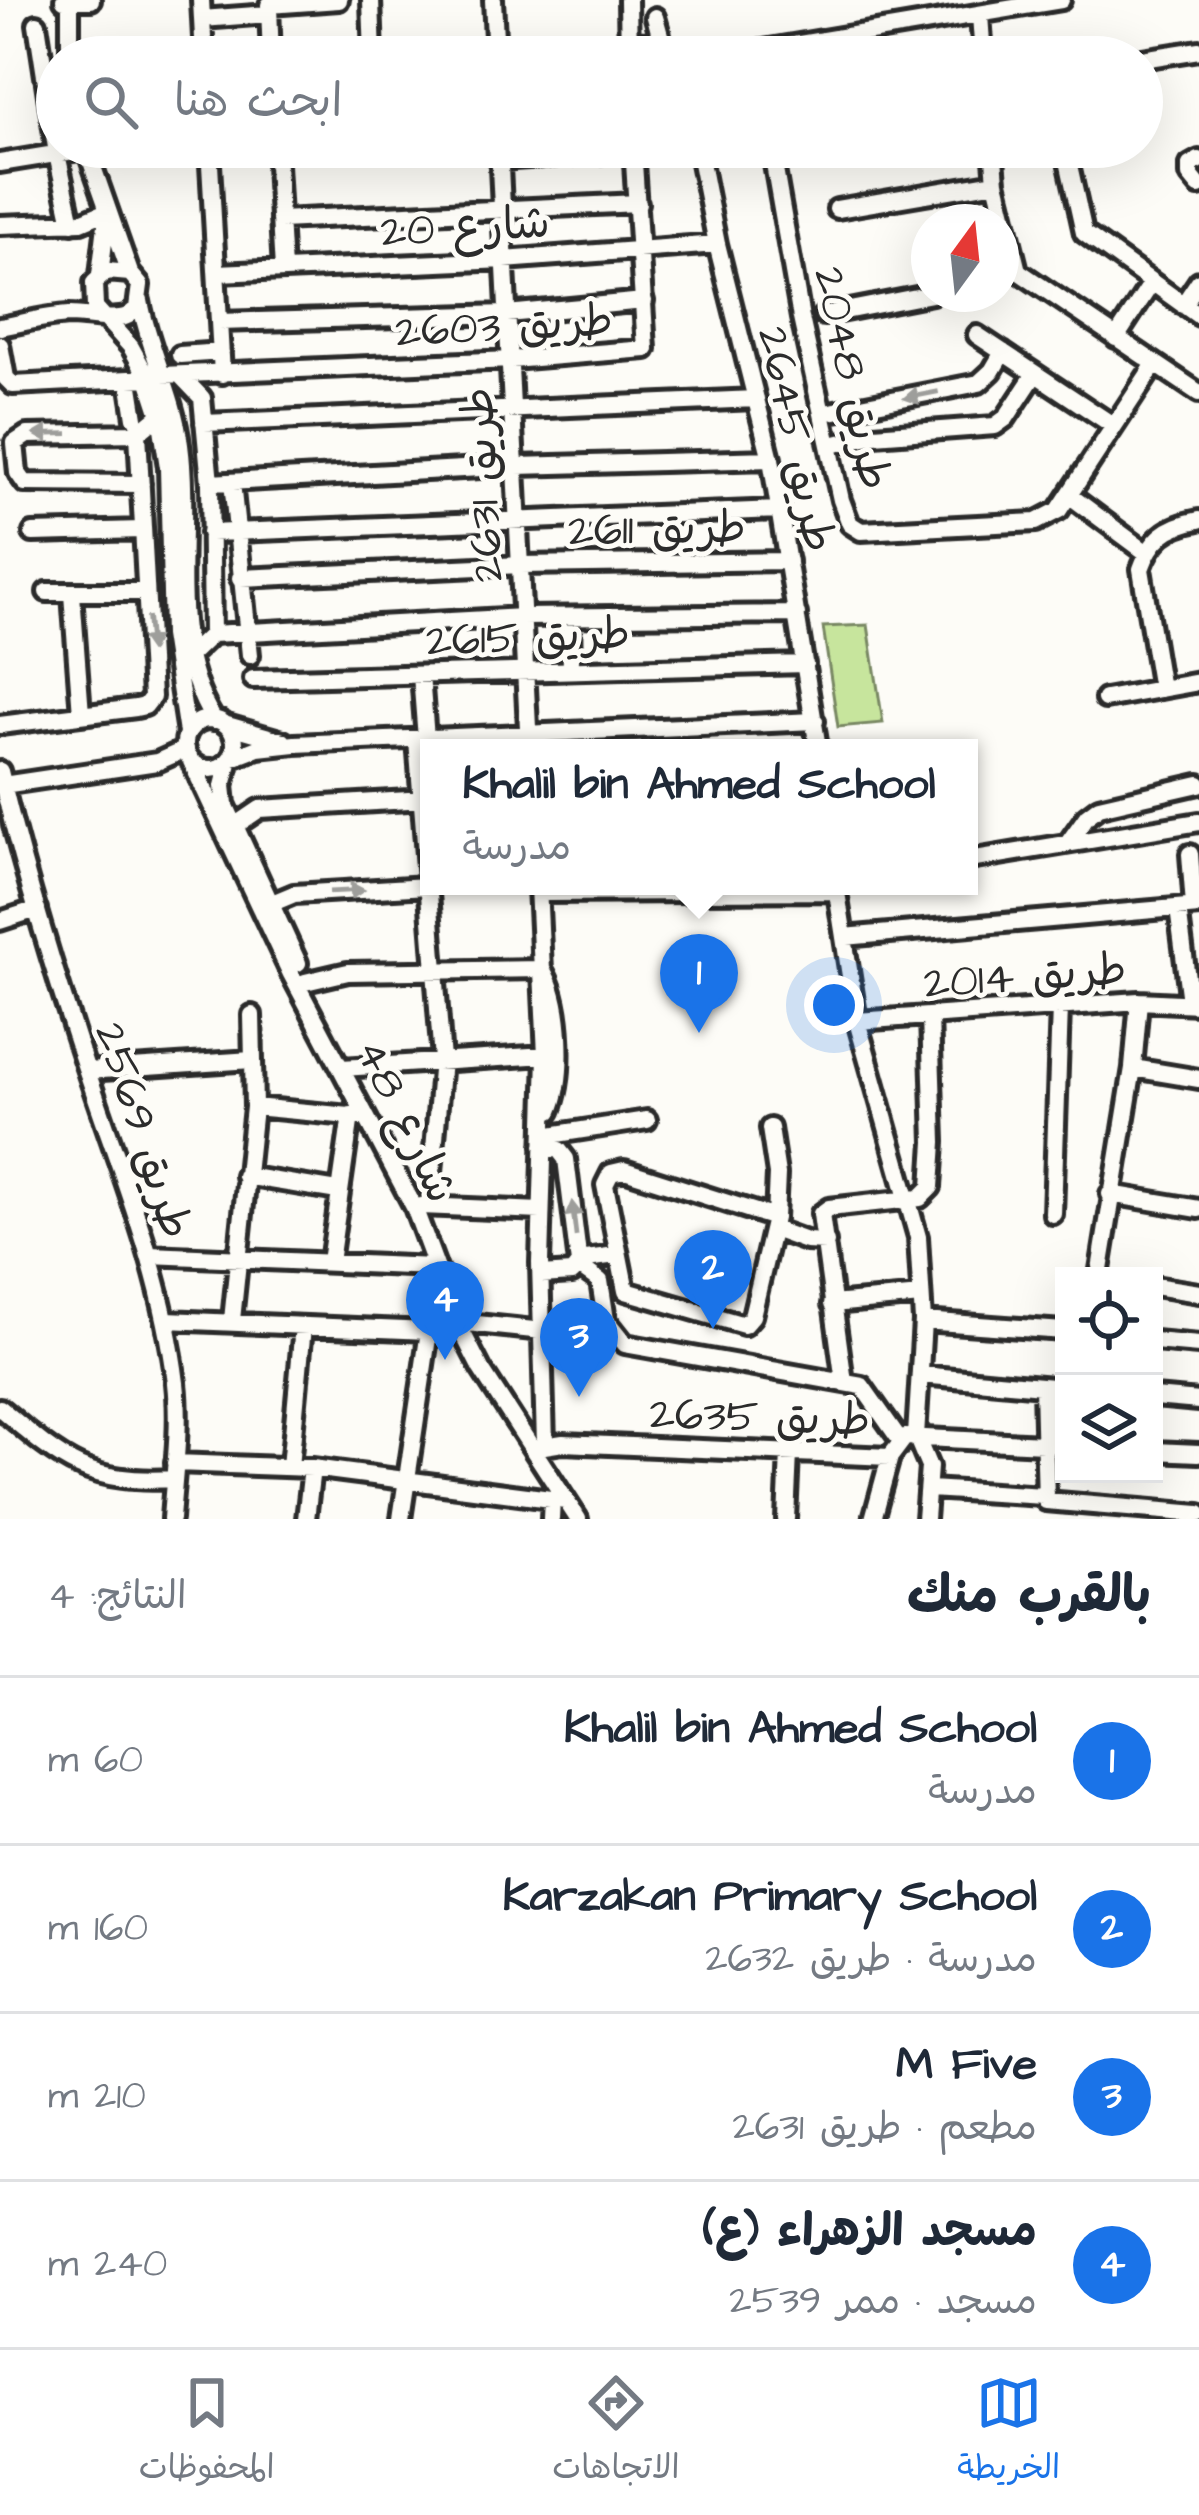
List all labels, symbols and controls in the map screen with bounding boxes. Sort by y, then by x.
search box [36,36,1163,168]
icon: search [78,69,144,135]
text: ابحث هنا [174,71,342,133]
street label: شارع 20 [379,193,551,263]
north arrow [911,204,1019,312]
street label: طريق 2048 [797,261,905,496]
street label: طريق 2603 [394,290,615,364]
street label: طريق 2645 [741,321,849,558]
street label: طريق 2631 [448,386,520,584]
one-way arrow [902,386,940,405]
one-way arrow [31,425,69,444]
street label: طريق 2611 [568,497,747,563]
street label: طريق 2615 [425,603,631,673]
one-way arrow [139,615,158,653]
popup [420,739,978,895]
text: Khalil bin Ahmed School [463,754,935,816]
text: مدرسة [463,821,571,875]
one-way arrow [329,881,367,900]
pin: 1 [660,934,738,1033]
street label: طريق 2014 [922,939,1129,1015]
your location [804,975,864,1035]
street label: طريق 2569 [78,1015,206,1247]
street label: شارع 48 [339,1029,472,1214]
one-way arrow [564,1200,583,1237]
pin: 2 [674,1230,752,1329]
pin: 4 [406,1261,484,1360]
map controls [1055,1267,1163,1483]
button: locate [1055,1267,1163,1375]
pin: 3 [540,1298,618,1397]
button: layers [1055,1375,1163,1483]
street label: طريق 2635 [648,1383,872,1453]
text: بالقرب منك [907,1561,1151,1632]
text: النتائج: 4 [48,1570,187,1624]
text: Khalil bin Ahmed School [564,1698,1037,1760]
text: 60 m [48,1734,143,1788]
text: 1 [1110,1734,1115,1788]
text: مدرسة [928,1765,1037,1819]
text: Karzakan Primary School [503,1866,1037,1928]
text: 160 m [48,1902,148,1956]
text: 2 [1101,1902,1123,1956]
text: مدرسة · طريق 2632 [705,1933,1037,1987]
text: M Five [896,2034,1037,2096]
text: 210 m [48,2070,146,2124]
text: 3 [1102,2070,1122,2124]
text: مطعم · طريق 2631 [732,2101,1037,2155]
text: مسجد الزهراء (ع) [703,2201,1037,2263]
text: 240 m [48,2238,167,2292]
text: 4 [1099,2238,1125,2292]
text: مسجد · ممر 2539 [729,2275,1037,2329]
tab: المحفوظات [139,2370,275,2496]
tab: الاتجاهات [552,2370,680,2496]
tab: الخريطة [957,2370,1060,2496]

